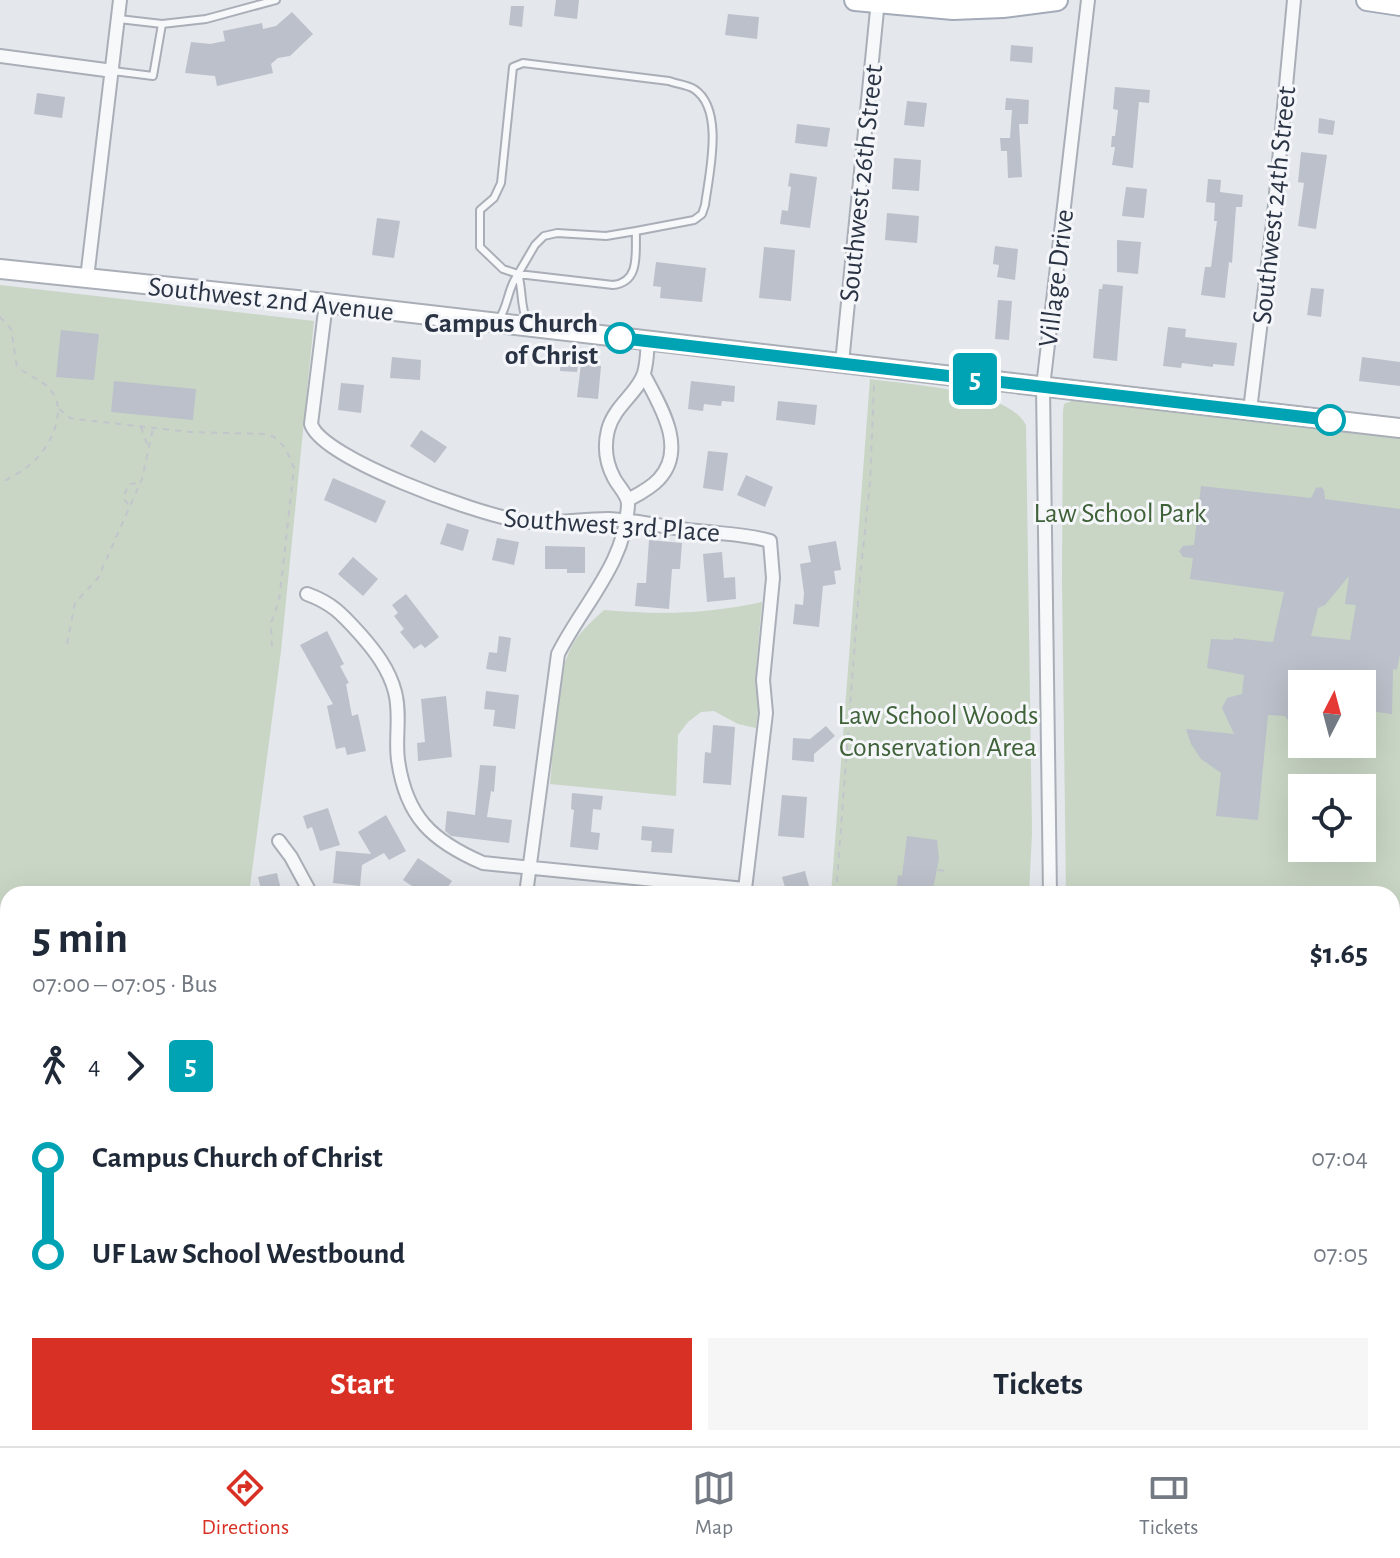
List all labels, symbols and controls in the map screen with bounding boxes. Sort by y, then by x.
street label: Southwest 26th Street [836,63,888,303]
street label: Southwest 24th Street [1249,85,1301,326]
street label: Village Drive [1035,208,1079,349]
street label: Southwest 2nd Avenue [147,273,395,327]
place label: Campus Church of Christ [424,310,599,370]
marker: Campus Church of Christ [605,323,635,353]
line badge: 5 [949,353,1001,405]
text: 5 [969,365,981,393]
unlabelled marker [1315,405,1345,435]
park label: Law School Park [1033,500,1207,528]
street label: Southwest 3rd Place [503,504,721,548]
north arrow [1288,670,1376,758]
map controls [1288,670,1376,862]
park label: Law School Woods Conservation Area [838,702,1038,762]
button: locate [1288,774,1376,862]
text: 5 min [32,917,128,961]
text: $1.65 [1309,939,1368,969]
text: 07:00 – 07:05 · Bus [32,971,217,997]
icon: walk [32,1044,76,1088]
icon: forward [113,1044,157,1088]
text: 5 [185,1052,197,1080]
text: 4 [88,1053,101,1079]
text: Campus Church of Christ [92,1143,383,1173]
text: 07:04 [1311,1145,1368,1171]
text: UF Law School Westbound [92,1239,405,1269]
text: 07:05 [1313,1241,1368,1267]
button: Start [32,1338,692,1430]
button: Tickets [708,1338,1368,1430]
tab: Directions [201,1466,289,1540]
tab: Map [692,1466,736,1540]
tab: Tickets [1139,1466,1199,1540]

